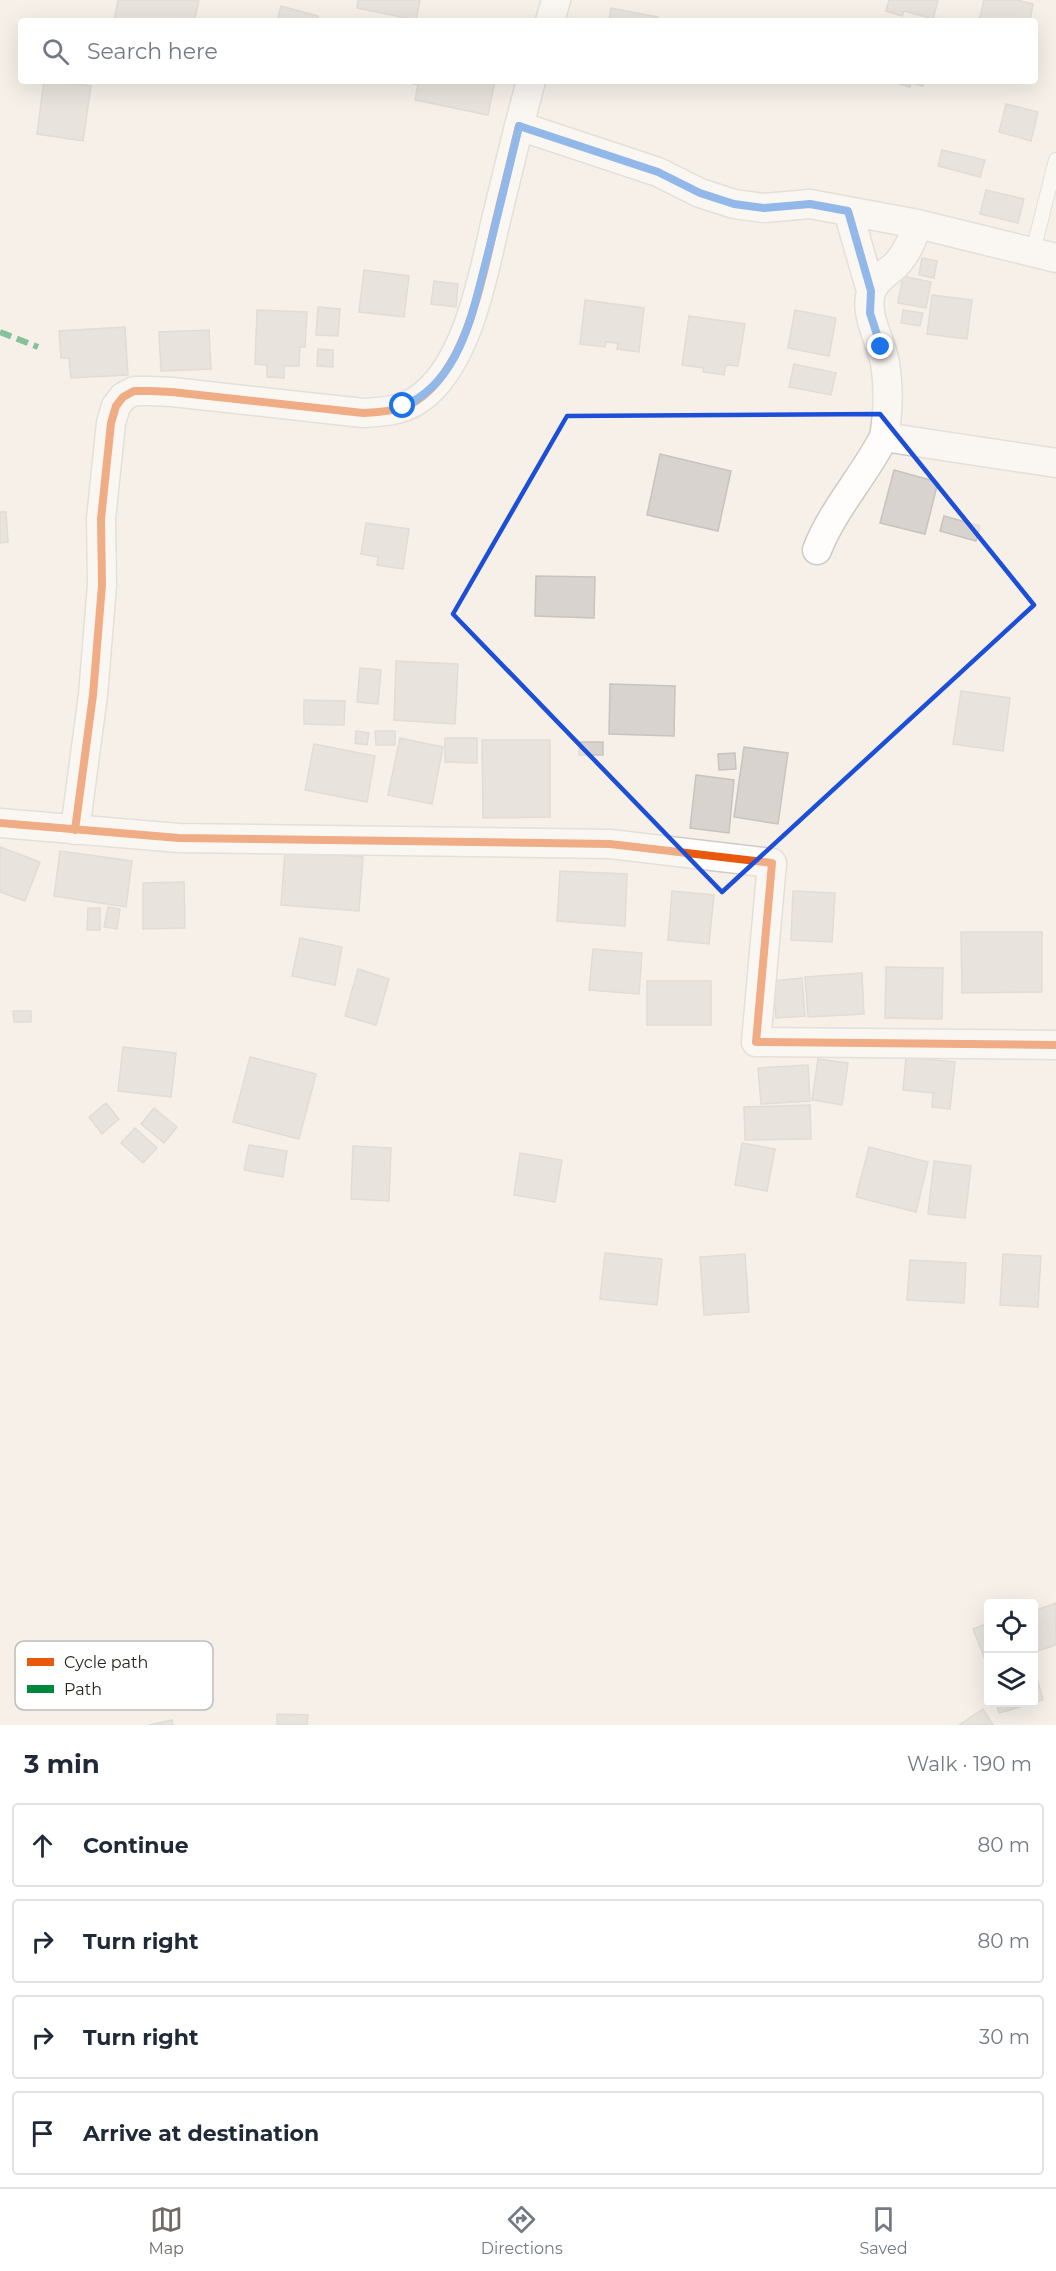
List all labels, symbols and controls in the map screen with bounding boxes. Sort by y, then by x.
search box [18,18,1038,84]
icon: search [39,35,72,68]
text: Search here [87,38,218,65]
route end [867,333,893,359]
route start [389,392,415,418]
map controls [984,1599,1038,1707]
button: locate [984,1599,1038,1653]
legend [15,1641,213,1710]
text: Cycle path [64,1653,148,1672]
button: layers [984,1653,1038,1707]
text: Path [64,1680,102,1699]
text: 3 min [24,1748,100,1780]
text: Walk · 190 m [907,1752,1032,1776]
icon: ahead [26,1829,59,1862]
text: Continue [83,1832,189,1859]
text: 80 m [978,1833,1030,1857]
icon: right [26,1925,59,1958]
text: Turn right [83,1928,198,1955]
text: 80 m [978,1929,1030,1953]
icon: right [26,2021,59,2054]
text: Turn right [83,2024,198,2051]
text: 30 m [979,2025,1030,2049]
icon: arrive [26,2117,59,2150]
text: Arrive at destination [83,2120,319,2147]
tab: Map [148,2203,184,2258]
tab: Directions [481,2203,563,2258]
tab: Saved [860,2203,908,2258]

